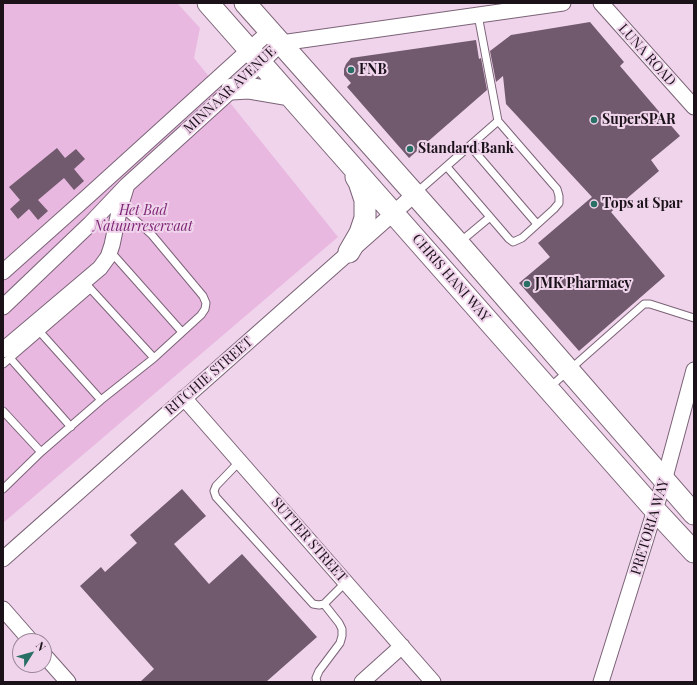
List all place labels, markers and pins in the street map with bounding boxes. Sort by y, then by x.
place label: FNB [359,62,387,78]
marker: FNB [346,65,356,75]
place label: SuperSPAR [602,112,676,128]
marker: SuperSPAR [589,115,599,125]
place label: Standard Bank [418,141,514,157]
marker: Standard Bank [405,144,415,154]
place label: Tops at Spar [602,196,683,212]
marker: Tops at Spar [589,199,599,209]
place label: JMK Pharmacy [535,276,632,292]
marker: JMK Pharmacy [522,279,532,289]

